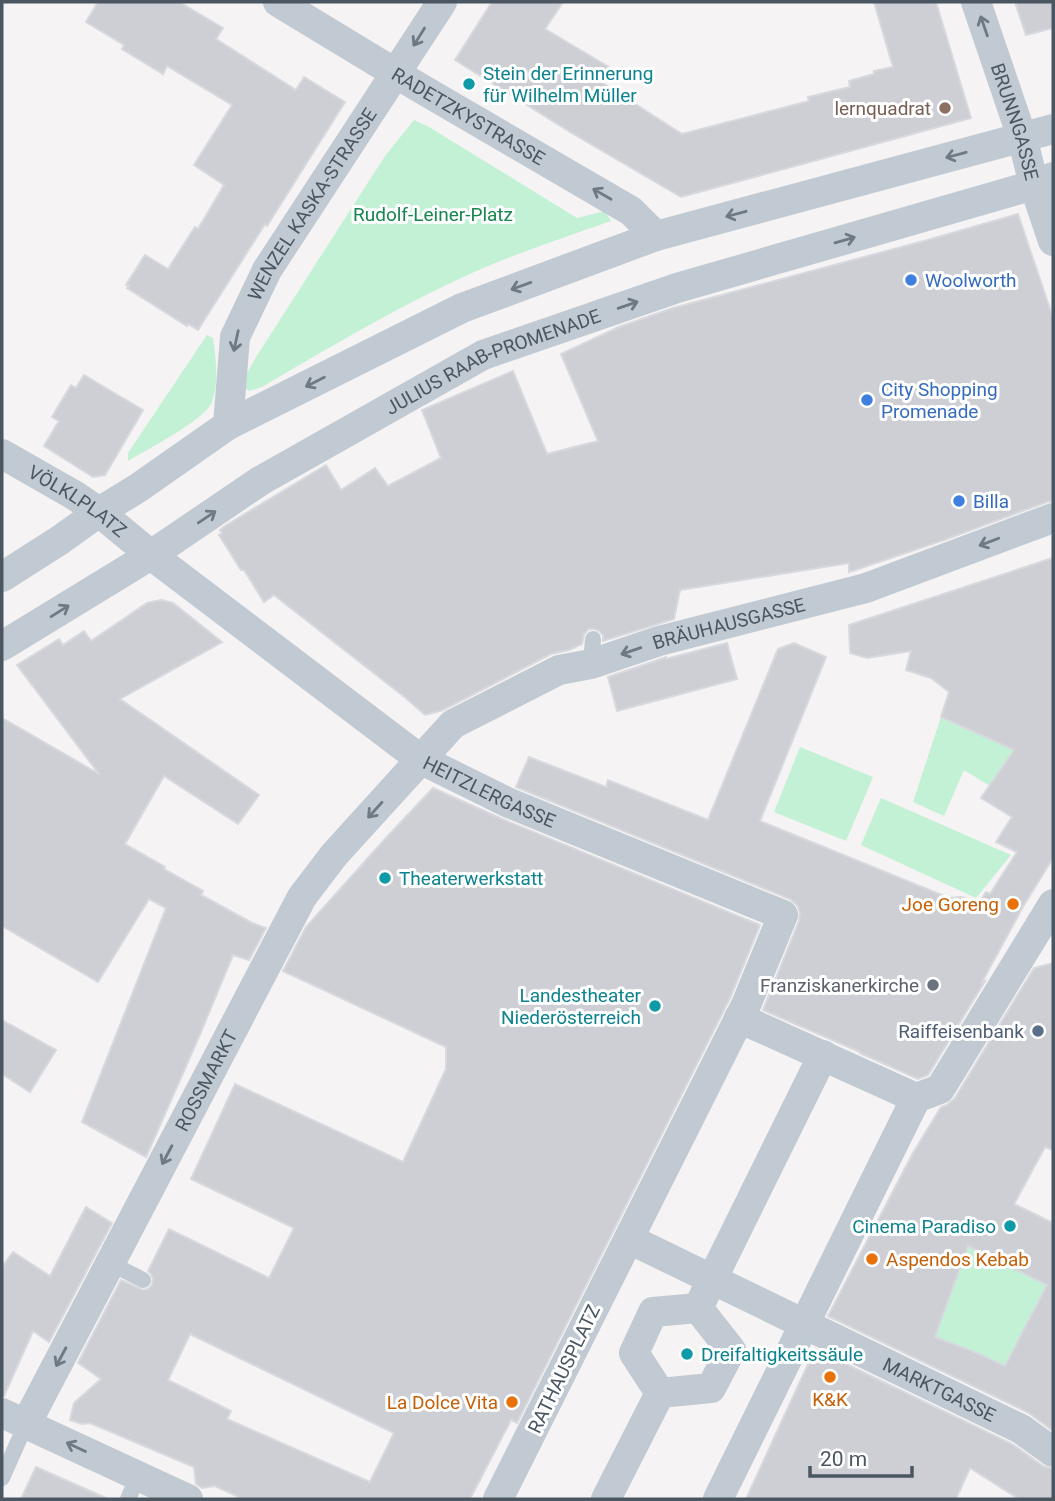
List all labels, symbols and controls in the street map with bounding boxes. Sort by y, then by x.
one-way arrow [977,15,990,37]
one-way arrow [412,27,426,47]
street label: BRUNNGASSE [986,60,1044,183]
street label: RADETZKYSTRASSE [388,62,549,170]
place label: Stein der Erinnerung für Wilhelm Müller [483,62,653,107]
marker: Stein der Erinnerung für Wilhelm Müller [461,76,477,92]
place label: lernquadrat [834,97,931,120]
marker: lernquadrat [937,100,953,116]
street label: WENZEL KASKA-STRASSE [243,103,381,304]
one-way arrow [945,149,968,162]
one-way arrow [593,187,613,201]
park label: Rudolf-Leiner-Platz [353,203,513,226]
one-way arrow [725,209,747,222]
one-way arrow [834,232,856,245]
place label: Woolworth [925,269,1017,292]
marker: Woolworth [903,272,919,288]
one-way arrow [510,281,532,294]
one-way arrow [616,298,638,310]
street label: JULIUS RAAB-PROMENADE [381,304,604,419]
one-way arrow [229,329,243,352]
one-way arrow [305,376,326,390]
place label: City Shopping Promenade [881,378,998,423]
marker: City Shopping Promenade [859,392,875,408]
street label: VÖLKLPLATZ [24,460,132,542]
place label: Billa [973,490,1009,513]
marker: Billa [951,493,967,509]
one-way arrow [197,509,217,523]
one-way arrow [979,537,1001,550]
street label: BRÄUHAUSGASSE [649,593,808,654]
one-way arrow [49,603,69,617]
one-way arrow [621,646,643,658]
street label: HEITZLERGASSE [419,751,559,832]
one-way arrow [366,801,383,818]
place label: Theaterwerkstatt [399,867,543,890]
marker: Theaterwerkstatt [377,870,393,886]
place label: Joe Goreng [902,893,999,916]
marker: Joe Goreng [1005,896,1021,912]
place label: Franziskanerkirche [760,974,919,997]
marker: Franziskanerkirche [925,977,941,993]
place label: Landestheater Niederösterreich [501,984,642,1029]
marker: Landestheater Niederösterreich [647,998,663,1014]
place label: Raiffeisenbank [898,1020,1024,1043]
marker: Raiffeisenbank [1030,1023,1046,1039]
street label: ROSSMARKT [170,1026,242,1135]
one-way arrow [160,1144,173,1165]
place label: Cinema Paradiso [852,1215,996,1238]
marker: Cinema Paradiso [1002,1218,1018,1234]
place label: Aspendos Kebab [886,1248,1029,1271]
marker: Aspendos Kebab [864,1251,880,1267]
street label: RATHAUSPLATZ [523,1301,605,1437]
place label: Dreifaltigkeitssäule [701,1343,863,1366]
one-way arrow [54,1346,68,1366]
marker: Dreifaltigkeitssäule [679,1346,695,1362]
street label: MARKTGASSE [879,1352,1000,1427]
marker: K&K [822,1369,838,1385]
place label: K&K [812,1388,848,1411]
place label: La Dolce Vita [387,1391,498,1414]
marker: La Dolce Vita [504,1394,520,1410]
scale bar [810,1434,912,1478]
one-way arrow [66,1440,87,1454]
text: 20 m [820,1447,867,1471]

